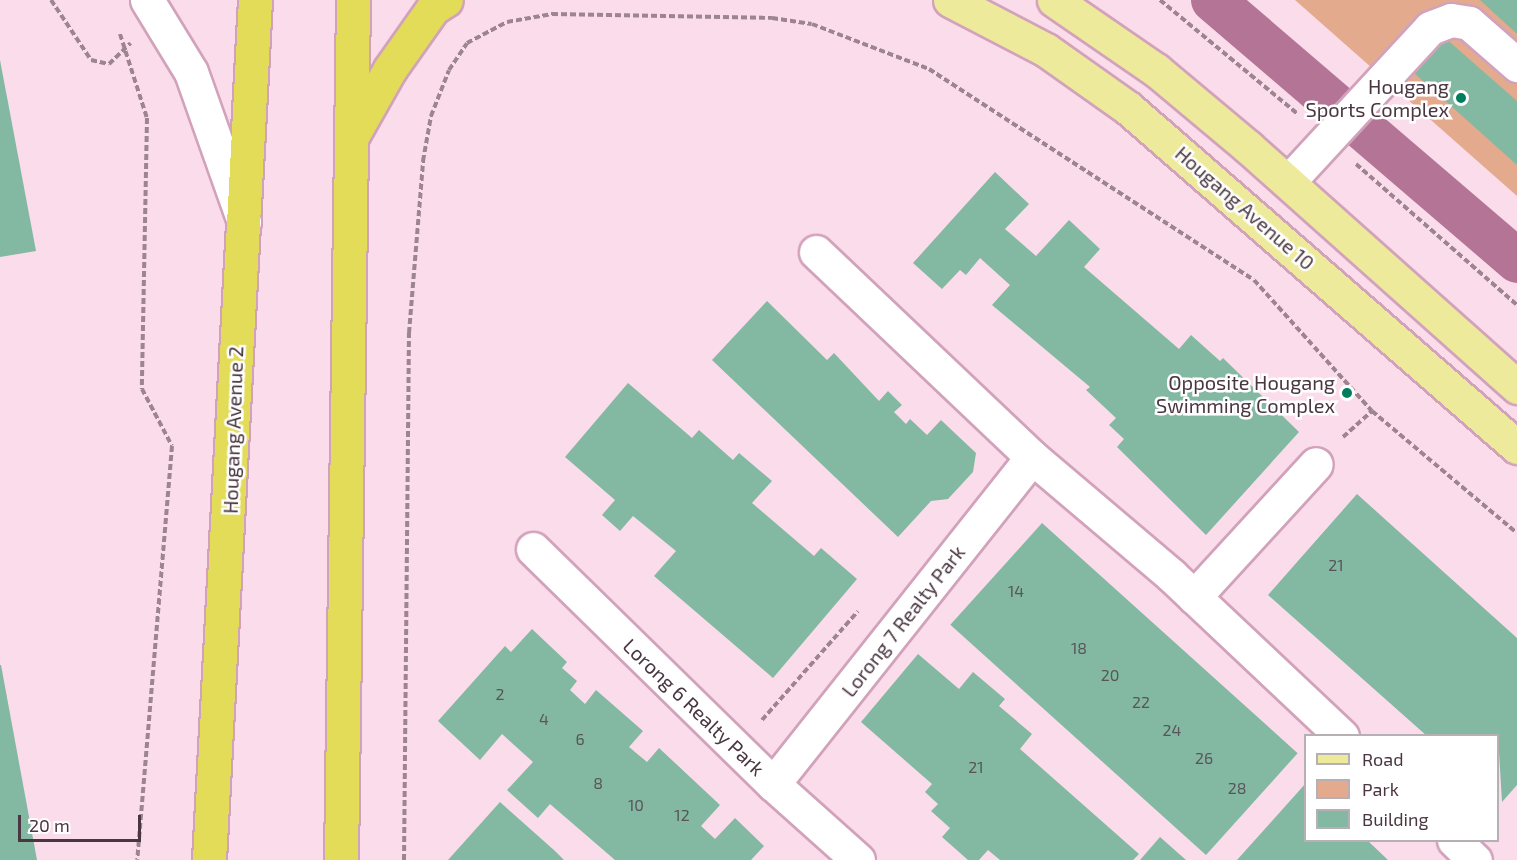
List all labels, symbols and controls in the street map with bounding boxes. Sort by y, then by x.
place label: Hougang Sports Complex [1305,74,1449,121]
marker: Hougang Sports Complex [1454,91,1468,105]
street label: Hougang Avenue 10 [1170,141,1320,275]
street label: Hougang Avenue 2 [218,346,248,514]
place label: Opposite Hougang Swimming Complex [1156,370,1335,417]
marker: Opposite Hougang Swimming Complex [1340,386,1354,400]
street label: Lorong 7 Realty Park [836,540,970,702]
house number: 21 [1328,555,1344,575]
house number: 14 [1008,581,1024,601]
street label: Lorong 6 Realty Park [618,633,770,781]
house number: 18 [1071,638,1087,658]
house number: 20 [1101,665,1119,685]
house number: 2 [496,684,504,704]
house number: 22 [1132,692,1150,712]
house number: 4 [539,709,549,729]
house number: 24 [1163,720,1181,740]
house number: 6 [575,729,585,749]
legend [1304,734,1499,842]
house number: 26 [1195,748,1213,768]
text: Road [1362,748,1403,770]
house number: 21 [968,757,984,777]
house number: 8 [593,773,603,793]
house number: 28 [1228,778,1246,798]
text: Park [1362,778,1399,800]
house number: 10 [628,795,644,815]
scale bar [21,803,144,841]
house number: 12 [674,805,690,825]
text: Building [1362,808,1429,830]
text: 20 m [29,814,70,836]

